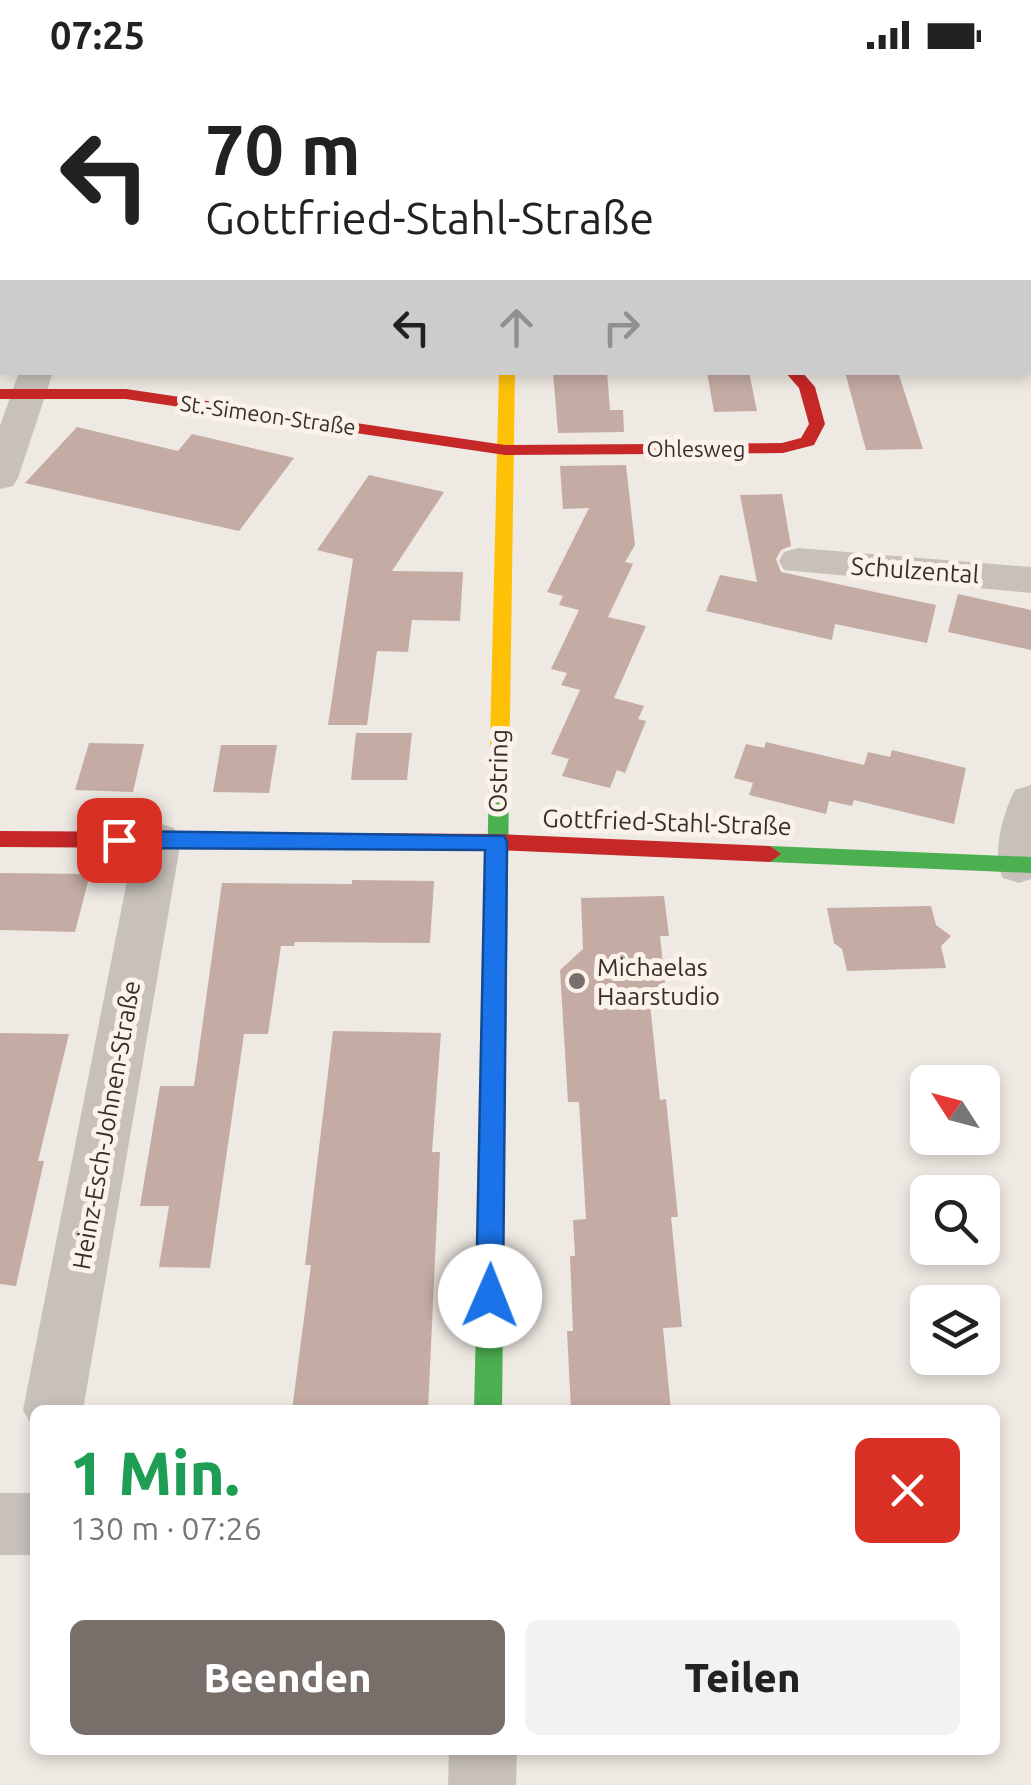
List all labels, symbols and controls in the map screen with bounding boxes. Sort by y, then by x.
text: 07:25 [50,14,145,56]
icon: left [40,110,170,240]
text: 70 m [205,110,361,188]
text: Gottfried-Stahl-Straße [205,192,654,243]
icon: left [384,300,439,355]
icon: ahead [489,300,544,355]
icon: right [594,300,649,355]
street label: St.-Simeon-Straße [179,390,358,439]
street label: Ohlesweg [647,436,745,461]
street label: Schulzental [850,552,980,588]
street label: Ostring [483,729,513,813]
pin [77,798,162,883]
street label: Gottfried-Stahl-Straße [542,804,792,840]
icon: arrive [92,813,147,868]
place label: Michaelas Haarstudio [597,953,720,1010]
marker: Michaelas Haarstudio [566,970,588,992]
street label: Heinz-Esch-Johnen-Straße [67,978,145,1272]
north arrow [910,1065,1000,1155]
map controls [910,1065,1000,1375]
button: search [910,1175,1000,1265]
position arrow [438,1244,542,1348]
button: layers [910,1285,1000,1375]
button: close [855,1438,960,1543]
text: 1 Min. [70,1439,240,1506]
text: 130 m · 07:26 [70,1510,262,1546]
button: Beenden [70,1620,505,1735]
button: Teilen [525,1620,960,1735]

